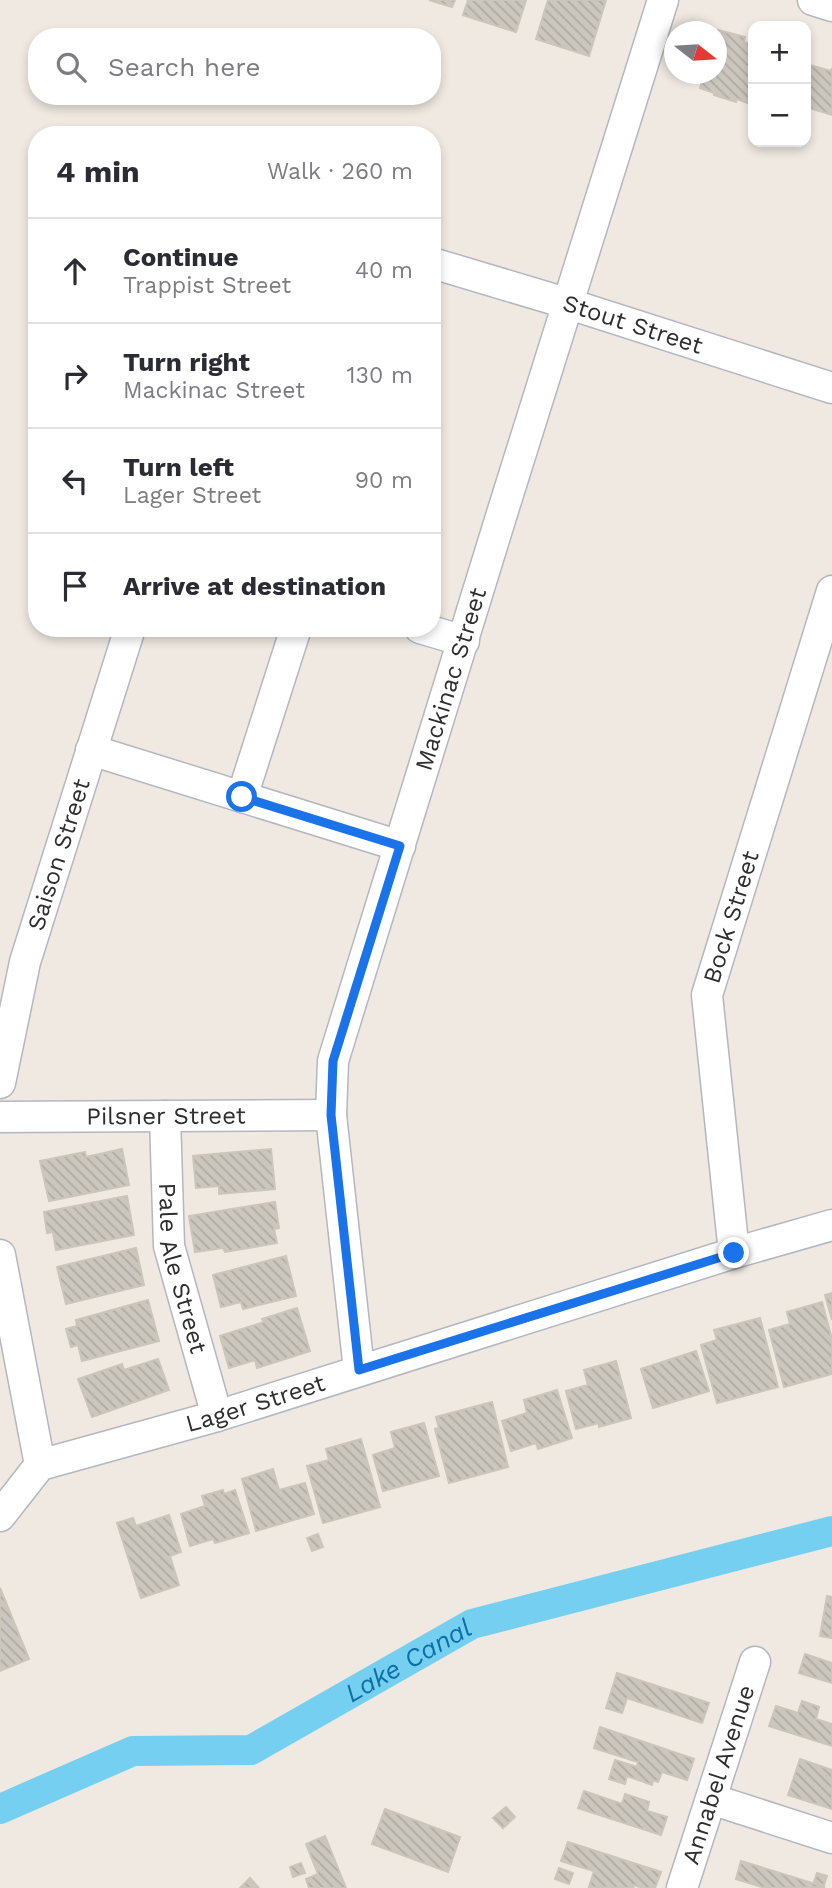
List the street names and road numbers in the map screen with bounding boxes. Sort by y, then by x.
street label: Stout Street [559,289,706,360]
street label: Mackinac Street [410,585,492,774]
street label: Saison Street [22,775,96,934]
street label: Bock Street [697,847,765,987]
street label: Pilsner Street [86,1102,246,1130]
street label: Pale Ale Street [153,1182,213,1357]
street label: Lager Street [183,1369,329,1438]
street label: Annabel Avenue [677,1682,761,1868]

